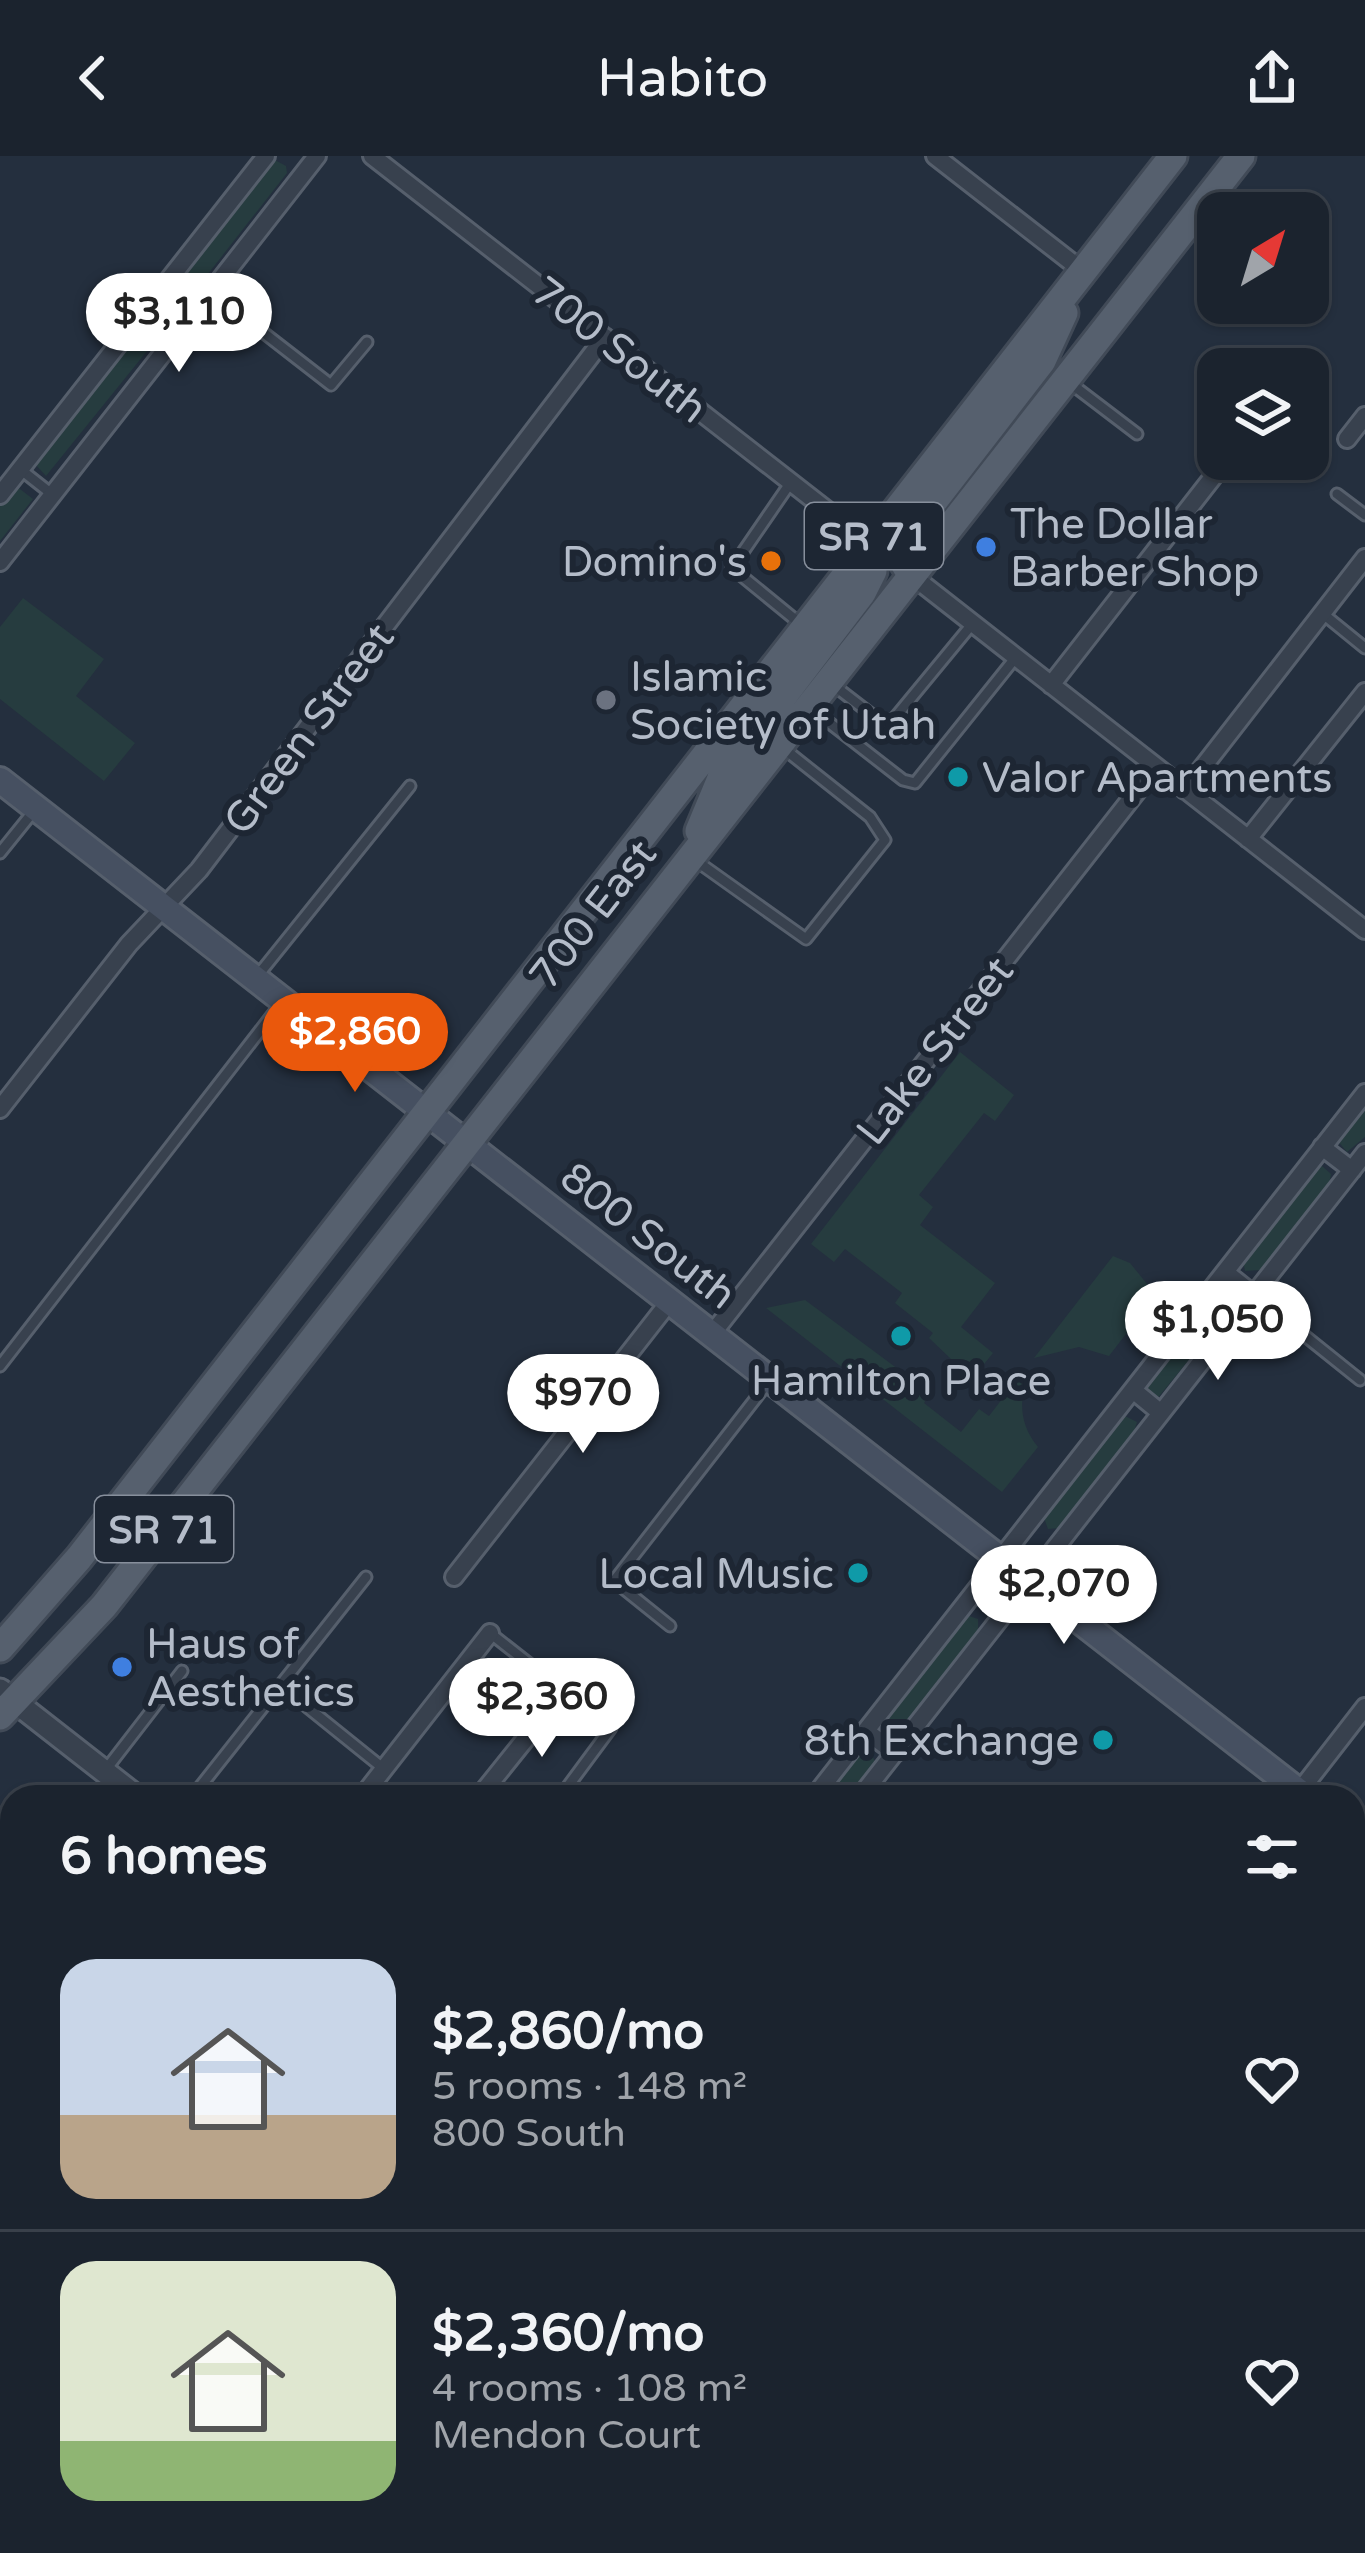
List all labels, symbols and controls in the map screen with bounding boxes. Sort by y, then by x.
icon: back [60,45,126,111]
icon: share [1239,45,1305,111]
text: Habito [597,46,768,111]
north arrow [1197,192,1329,324]
map controls [1197,192,1329,480]
street label: 700 South [521,266,717,435]
pin: $3,110 [81,273,277,375]
text: $3,110 [113,288,245,335]
button: layers [1197,348,1329,480]
place label: The Dollar Barber Shop [1010,499,1259,598]
road number: SR 71 [805,503,943,569]
marker: The Dollar Barber Shop [973,534,999,560]
place label: Domino's [562,537,747,588]
marker: Domino's [758,548,784,574]
street label: Green Street [213,613,405,845]
place label: Islamic Society of Utah [630,652,936,751]
marker: Islamic Society of Utah [593,687,619,713]
place label: Valor Apartments [982,753,1332,804]
marker: Valor Apartments [945,764,971,790]
street label: 700 East [519,830,668,1000]
street label: Lake Street [846,947,1025,1155]
pin: $2,860 [257,993,453,1095]
text: $2,860 [289,1008,421,1055]
street label: 800 South [550,1152,746,1321]
pin: $1,050 [1120,1281,1316,1383]
text: $1,050 [1152,1296,1284,1343]
marker: Hamilton Place [888,1323,914,1349]
pin: $970 [512,1354,654,1456]
place label: Hamilton Place [751,1356,1051,1407]
text: $970 [534,1369,632,1416]
road number: SR 71 [95,1496,233,1562]
pin: $2,070 [966,1545,1162,1647]
place label: Local Music [598,1549,834,1600]
marker: Local Music [845,1560,871,1586]
text: $2,070 [998,1560,1130,1607]
place label: Haus of Aesthetics [146,1619,355,1718]
marker: Haus of Aesthetics [109,1654,135,1680]
pin: $2,360 [444,1658,640,1760]
text: $2,360 [476,1673,608,1720]
place label: 8th Exchange [804,1716,1079,1767]
marker: 8th Exchange [1090,1727,1116,1753]
icon: filters [1239,1824,1305,1890]
text: 6 homes [60,1826,268,1888]
text: $2,860/mo [432,2001,704,2063]
icon: home [156,2007,300,2151]
icon: heart [1239,2046,1305,2112]
text: 5 rooms · 148 m² [432,2063,747,2110]
text: 800 South [432,2110,626,2157]
text: $2,360/mo [432,2303,704,2365]
icon: home [156,2309,300,2453]
icon: heart [1239,2348,1305,2414]
text: 4 rooms · 108 m² [432,2365,747,2412]
text: Mendon Court [432,2412,701,2459]

